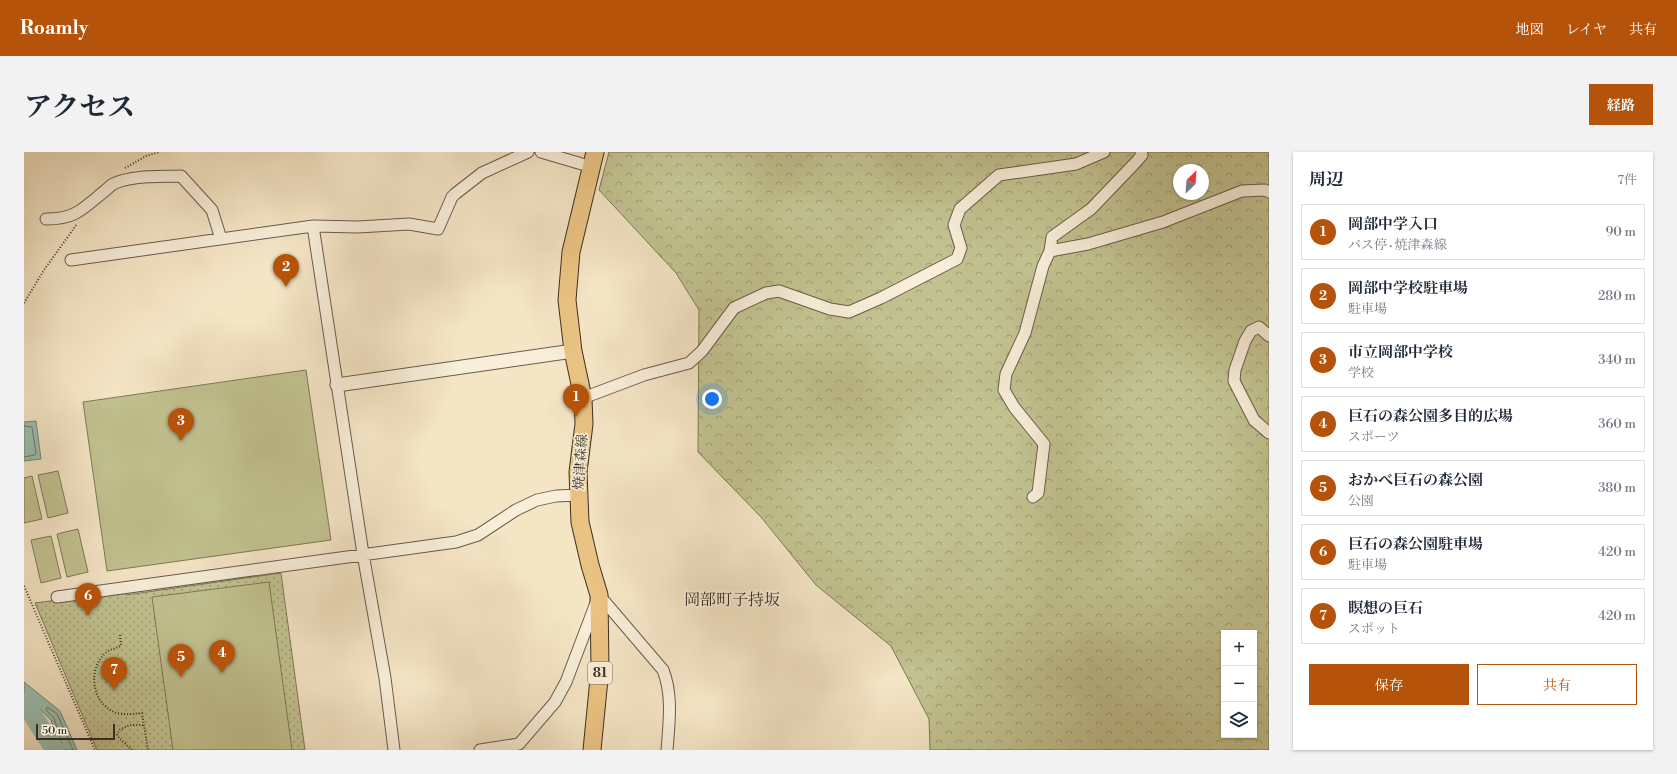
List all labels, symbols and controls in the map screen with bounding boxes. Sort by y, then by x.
text: Roamly [20,16,88,40]
text: 地図 [1516,21,1544,39]
text: レイヤ [1566,21,1607,39]
text: 共有 [1629,21,1657,39]
button: 経路 [1589,84,1653,125]
text: アクセス [24,90,135,125]
north arrow [1173,164,1209,200]
text: 周辺 [1309,169,1343,191]
text: 7件 [1617,172,1637,188]
text: 岡部中学入口 [1348,215,1438,234]
text: 1 [1320,224,1326,240]
text: 90 m [1605,224,1636,240]
text: バス停 · 焼津森線 [1348,237,1447,253]
pin: 2 [273,254,299,287]
text: 岡部中学校駐車場 [1348,279,1468,298]
text: 2 [1319,288,1327,304]
text: 280 m [1598,288,1636,304]
text: 駐車場 [1348,301,1387,317]
text: 市立岡部中学校 [1348,343,1453,362]
text: 3 [1319,352,1327,368]
text: 340 m [1598,352,1636,368]
text: 学校 [1348,365,1374,381]
pin: 1 [563,384,589,417]
your location [702,389,722,409]
text: 巨石の森公園多目的広場 [1348,407,1513,426]
pin: 3 [168,408,194,441]
text: 4 [1319,416,1327,432]
text: 360 m [1598,416,1636,432]
text: スポーツ [1348,429,1399,445]
street label: 焼津森線 [570,433,592,491]
text: おかべ巨石の森公園 [1348,471,1483,490]
text: 5 [1319,480,1327,496]
text: 380 m [1598,480,1636,496]
text: 公園 [1348,493,1374,509]
text: 巨石の森公園駐車場 [1348,535,1483,554]
text: 6 [1319,544,1327,560]
text: 420 m [1598,544,1636,560]
text: 駐車場 [1348,557,1387,573]
pin: 6 [75,583,101,616]
district label: 岡部町子持坂 [684,590,780,610]
text: 瞑想の巨石 [1348,599,1423,618]
text: 7 [1319,608,1327,624]
text: 420 m [1598,608,1636,624]
text: スポット [1348,621,1400,637]
map controls [1221,630,1257,738]
button: + [1221,630,1257,666]
pin: 4 [209,640,235,673]
pin: 5 [168,644,194,677]
pin: 7 [101,657,127,690]
road number: 81 [588,662,612,684]
button: 保存 [1309,664,1469,705]
button: 共有 [1477,664,1637,705]
button: − [1221,666,1257,702]
button: layers [1221,702,1257,738]
scale bar [36,722,115,741]
text: 50 m [42,724,67,738]

